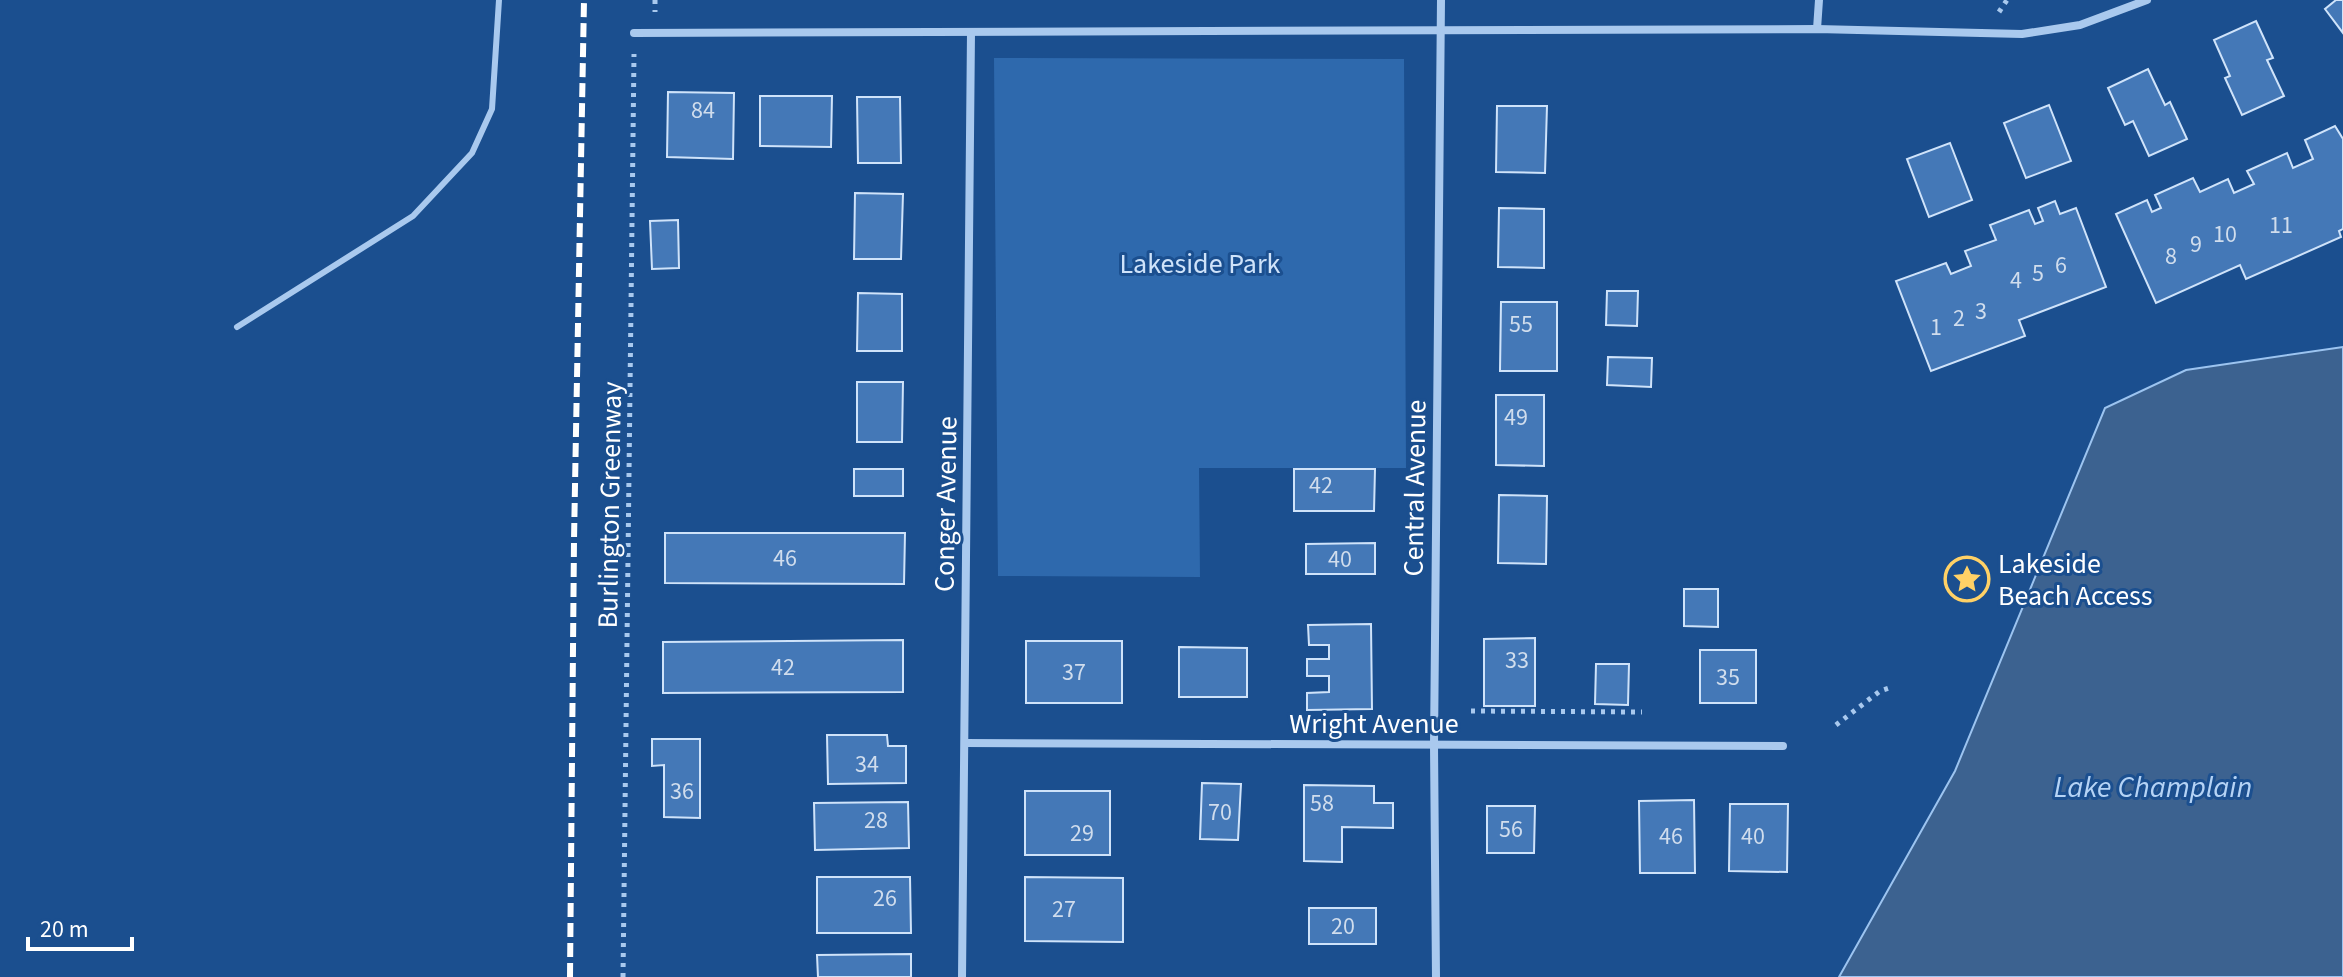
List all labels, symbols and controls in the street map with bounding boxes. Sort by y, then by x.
house number: 84 [691,93,715,128]
house number: 11 [2269,208,2293,243]
house number: 10 [2213,217,2237,252]
house number: 9 [2190,227,2202,262]
house number: 8 [2165,239,2177,274]
park label: Lakeside Park [1120,244,1281,284]
house number: 6 [2055,248,2067,283]
house number: 5 [2032,256,2044,291]
house number: 4 [2010,263,2022,298]
house number: 3 [1975,294,1987,329]
house number: 2 [1953,301,1965,336]
house number: 55 [1509,307,1533,342]
house number: 1 [1930,310,1942,345]
street label: Burlington Greenway [588,381,632,629]
street label: Central Avenue [1393,399,1437,577]
house number: 49 [1504,400,1528,435]
street label: Conger Avenue [924,416,968,592]
house number: 42 [1309,468,1333,503]
house number: 46 [773,541,797,576]
house number: 40 [1328,542,1352,577]
place label: Lakeside Beach Access [1998,544,2153,616]
place icon: Lakeside Beach Access [1943,555,1991,603]
house number: 33 [1505,643,1529,678]
house number: 42 [771,650,795,685]
house number: 37 [1062,655,1086,690]
house number: 35 [1716,660,1740,695]
street label: Wright Avenue [1289,704,1459,744]
house number: 34 [855,747,879,782]
water label: Lake Champlain [2054,766,2252,809]
house number: 36 [670,774,694,809]
house number: 58 [1310,786,1334,821]
house number: 70 [1208,795,1232,830]
house number: 28 [864,803,888,838]
house number: 56 [1499,812,1523,847]
house number: 29 [1070,816,1094,851]
house number: 46 [1659,819,1683,854]
house number: 40 [1741,819,1765,854]
house number: 26 [873,881,897,916]
house number: 27 [1052,892,1076,927]
scale bar [28,901,132,951]
house number: 20 [1331,909,1355,944]
text: 20 m [40,912,89,947]

